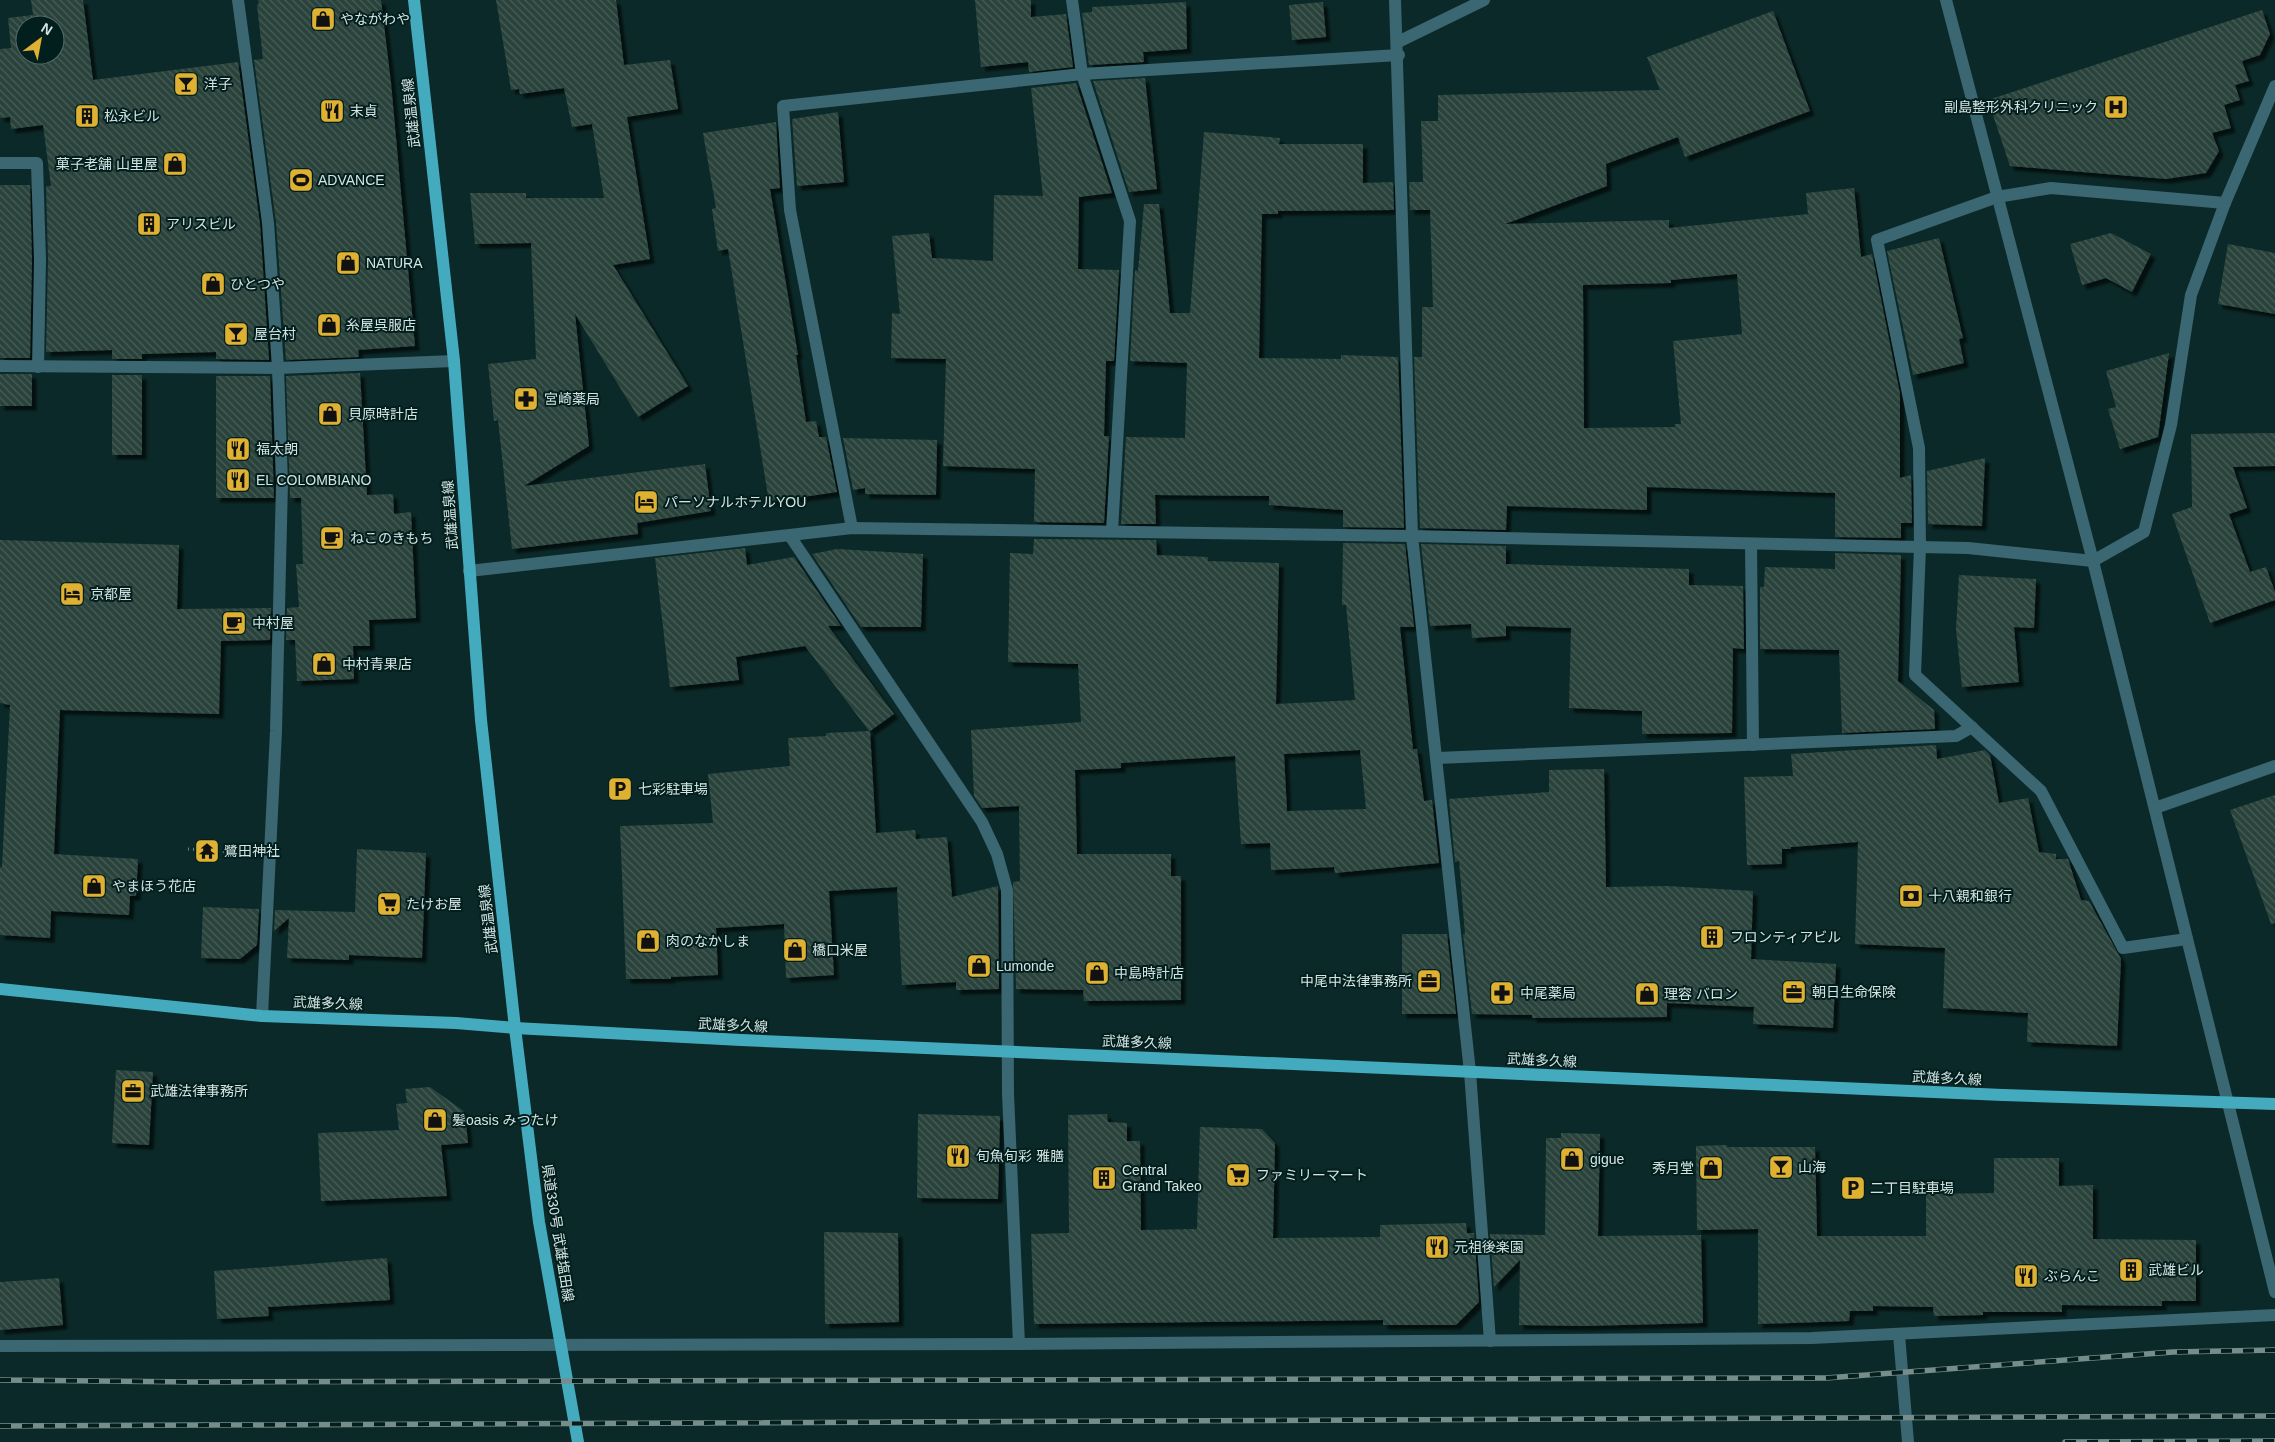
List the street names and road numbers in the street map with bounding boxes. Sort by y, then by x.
street label: 武雄温泉線 [399,77,423,149]
street label: 武雄温泉線 [440,480,460,550]
street label: 武雄温泉線 [476,883,500,955]
street label: 武雄多久線 [293,994,363,1012]
street label: 武雄多久線 [698,1015,768,1035]
street label: 武雄多久線 [1102,1033,1172,1051]
street label: 武雄多久線 [1507,1050,1577,1070]
street label: 武雄多久線 [1912,1068,1982,1088]
street label: 県道330号 武雄塩田線 [539,1163,577,1303]

